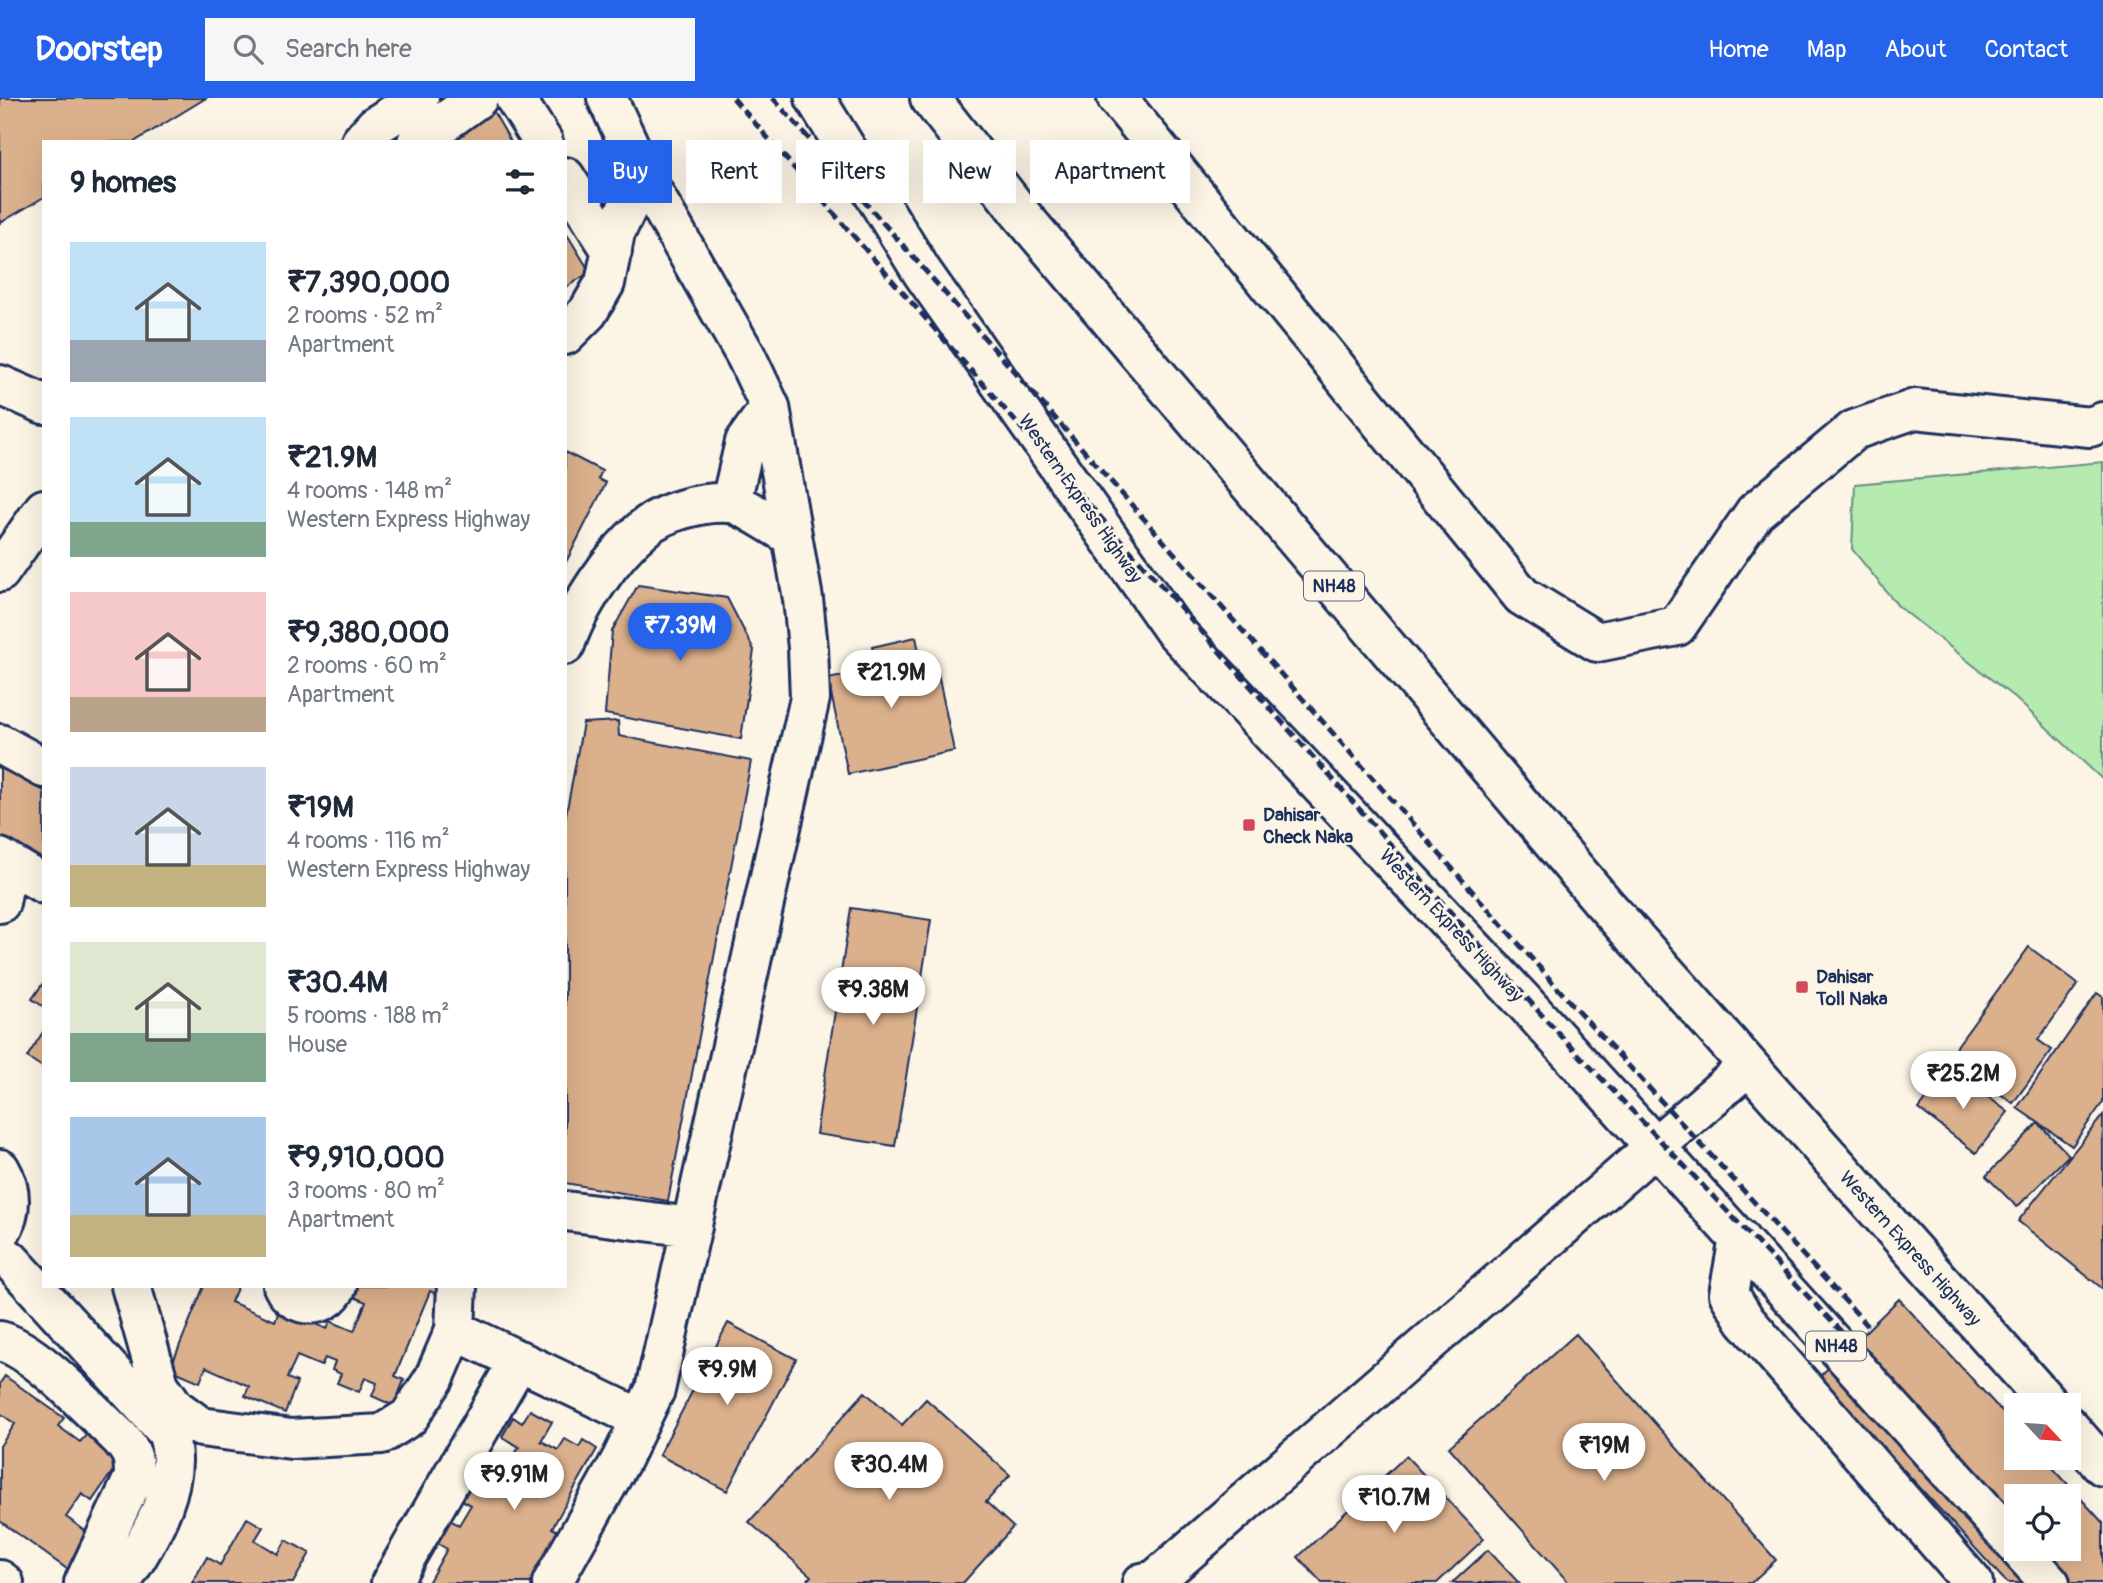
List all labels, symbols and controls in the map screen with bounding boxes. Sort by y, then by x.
search box [205,18,695,81]
text: Doorstep [35,29,163,70]
icon: search [229,30,267,68]
text: Search here [285,33,412,65]
text: Home [1708,35,1769,64]
text: Map [1807,35,1847,64]
text: About [1885,35,1947,64]
text: Contact [1985,35,2068,64]
chip: Buy [588,140,672,203]
chip: Rent [686,140,782,203]
chip: Filters [796,140,909,203]
chip: New [923,140,1016,203]
chip: Apartment [1030,140,1190,203]
icon: filters [501,163,539,201]
text: 9 homes [70,164,176,201]
text: ₹7,390,000 [287,264,450,301]
icon: home [126,270,210,354]
text: 2 rooms · 52 m² [287,301,443,330]
text: Apartment [287,330,394,359]
street label: Western Express Highway [1013,409,1148,588]
text: ₹21.9M [287,439,377,476]
icon: home [126,445,210,529]
text: 4 rooms · 148 m² [287,476,452,505]
text: Western Express Highway [287,505,530,534]
road number: NH48 [1304,572,1364,600]
pin: ₹7.39M [623,603,737,663]
text: ₹7.39M [644,611,716,640]
text: ₹9,380,000 [287,614,450,651]
icon: home [126,620,210,704]
pin: ₹21.9M [834,650,948,710]
text: 2 rooms · 60 m² [287,651,447,680]
text: ₹21.9M [856,658,926,687]
text: Apartment [287,680,394,709]
text: ₹19M [287,789,354,826]
icon: home [126,795,210,879]
place label: Dahisar Check Naka [1263,803,1353,849]
marker: Dahisar Check Naka [1241,817,1257,833]
text: 4 rooms · 116 m² [287,826,450,855]
street label: Western Express Highway [1374,844,1529,1007]
text: Western Express Highway [287,855,530,884]
text: ₹30.4M [287,964,388,1001]
place label: Dahisar Toll Naka [1815,965,1888,1011]
pin: ₹9.38M [816,968,930,1027]
icon: home [126,970,210,1054]
text: ₹9.38M [837,975,909,1004]
marker: Dahisar Toll Naka [1794,979,1810,995]
text: 5 rooms · 188 m² [287,1001,449,1030]
text: House [287,1030,347,1059]
pin: ₹25.2M [1906,1052,2020,1111]
text: ₹25.2M [1926,1059,2000,1088]
text: ₹9,910,000 [287,1139,445,1176]
icon: home [126,1145,210,1229]
street label: Western Express Highway [1834,1166,1986,1331]
text: 3 rooms · 80 m² [287,1176,445,1205]
text: Apartment [287,1205,394,1234]
road number: NH48 [1806,1331,1866,1360]
pin: ₹9.9M [678,1348,776,1407]
text: ₹9.9M [697,1355,757,1384]
north arrow [2004,1393,2081,1470]
map controls [2004,1393,2081,1561]
pin: ₹19M [1563,1424,1645,1483]
text: ₹19M [1578,1431,1630,1460]
pin: ₹30.4M [832,1442,946,1502]
text: ₹30.4M [850,1450,928,1479]
pin: ₹9.91M [457,1452,571,1512]
text: ₹9.91M [480,1460,548,1489]
pin: ₹10.7M [1337,1476,1451,1535]
text: ₹10.7M [1358,1483,1430,1512]
button: locate [2004,1484,2081,1561]

